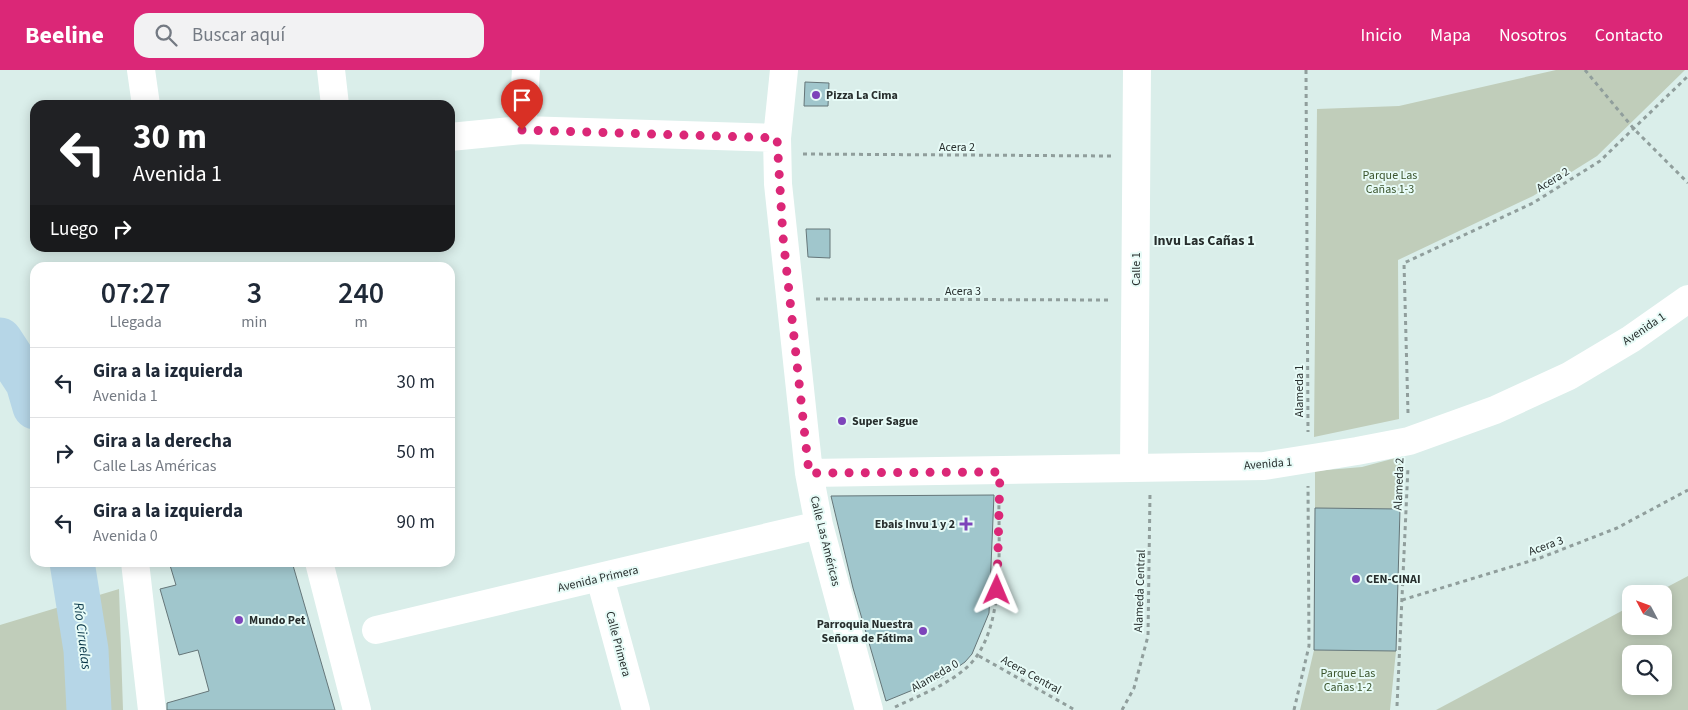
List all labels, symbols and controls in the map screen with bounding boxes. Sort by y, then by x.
search box [134,13,484,58]
text: Beeline [25,18,104,53]
icon: search [152,21,180,49]
text: Buscar aquí [192,22,285,49]
text: Inicio [1361,23,1402,48]
text: Mapa [1430,23,1471,48]
text: Nosotros [1499,23,1567,48]
text: Contacto [1595,23,1663,48]
pin [501,79,543,130]
icon: arrive [508,86,536,114]
place label: Pizza La Cima [826,87,898,104]
marker: Pizza La Cima [810,89,822,101]
text: 30 m [133,112,207,162]
icon: left [50,120,115,185]
street label: Acera 2 [939,139,975,156]
text: Avenida 1 [133,158,222,190]
street label: Acera 2 [1533,163,1573,197]
park label: Parque Las Cañas 1-3 [1363,167,1417,198]
icon: right [108,215,136,243]
text: Luego [50,216,98,243]
district label: Invu Las Cañas 1 [1153,231,1255,251]
street label: Calle 1 [1128,252,1145,286]
text: 07:27 [101,272,171,315]
text: 3 [247,272,262,315]
text: 240 [338,272,384,315]
street label: Acera 3 [945,283,981,300]
street label: Avenida 1 [1619,308,1669,350]
text: Llegada [109,311,162,333]
text: min [241,311,267,333]
text: m [355,311,368,333]
text: Gira a la izquierda [93,358,243,385]
street label: Alameda 1 [1291,365,1308,417]
icon: left [50,369,78,397]
text: 30 m [397,369,435,396]
text: Avenida 1 [93,385,158,407]
place label: Super Sague [852,413,918,430]
marker: Super Sague [836,415,848,427]
text: Gira a la derecha [93,428,232,455]
icon: right [50,439,78,467]
text: 50 m [397,439,435,466]
street label: Avenida 1 [1243,453,1293,475]
text: Calle Las Américas [93,455,217,477]
street label: Alameda 2 [1390,457,1408,511]
street label: Calle Las Américas [806,494,844,588]
text: Gira a la izquierda [93,498,243,525]
icon: left [50,509,78,537]
text: 90 m [397,509,435,536]
place label: Ebais Invu 1 y 2 [875,516,955,533]
marker: Ebais Invu 1 y 2 [959,517,973,531]
text: Avenida 0 [93,525,158,547]
street label: Acera 3 [1526,532,1566,560]
street label: Alameda Central [1130,549,1150,633]
street label: Avenida Primera [556,561,640,597]
position arrow [970,563,1022,615]
place label: CEN-CINAI [1366,571,1421,588]
marker: CEN-CINAI [1350,573,1362,585]
north arrow [1622,585,1672,635]
map controls [1622,585,1672,695]
water label: Río Ciruelas [68,601,96,671]
street label: Calle Primera [601,609,635,679]
place label: Mundo Pet [249,612,306,629]
marker: Mundo Pet [233,614,245,626]
place label: Parroquia Nuestra Señora de Fátima [817,616,913,647]
marker: Parroquia Nuestra Señora de Fátima [917,625,929,637]
button: search [1622,645,1672,695]
street label: Acera Central [998,651,1064,699]
street label: Alameda 0 [908,655,962,697]
park label: Parque Las Cañas 1-2 [1321,665,1375,696]

